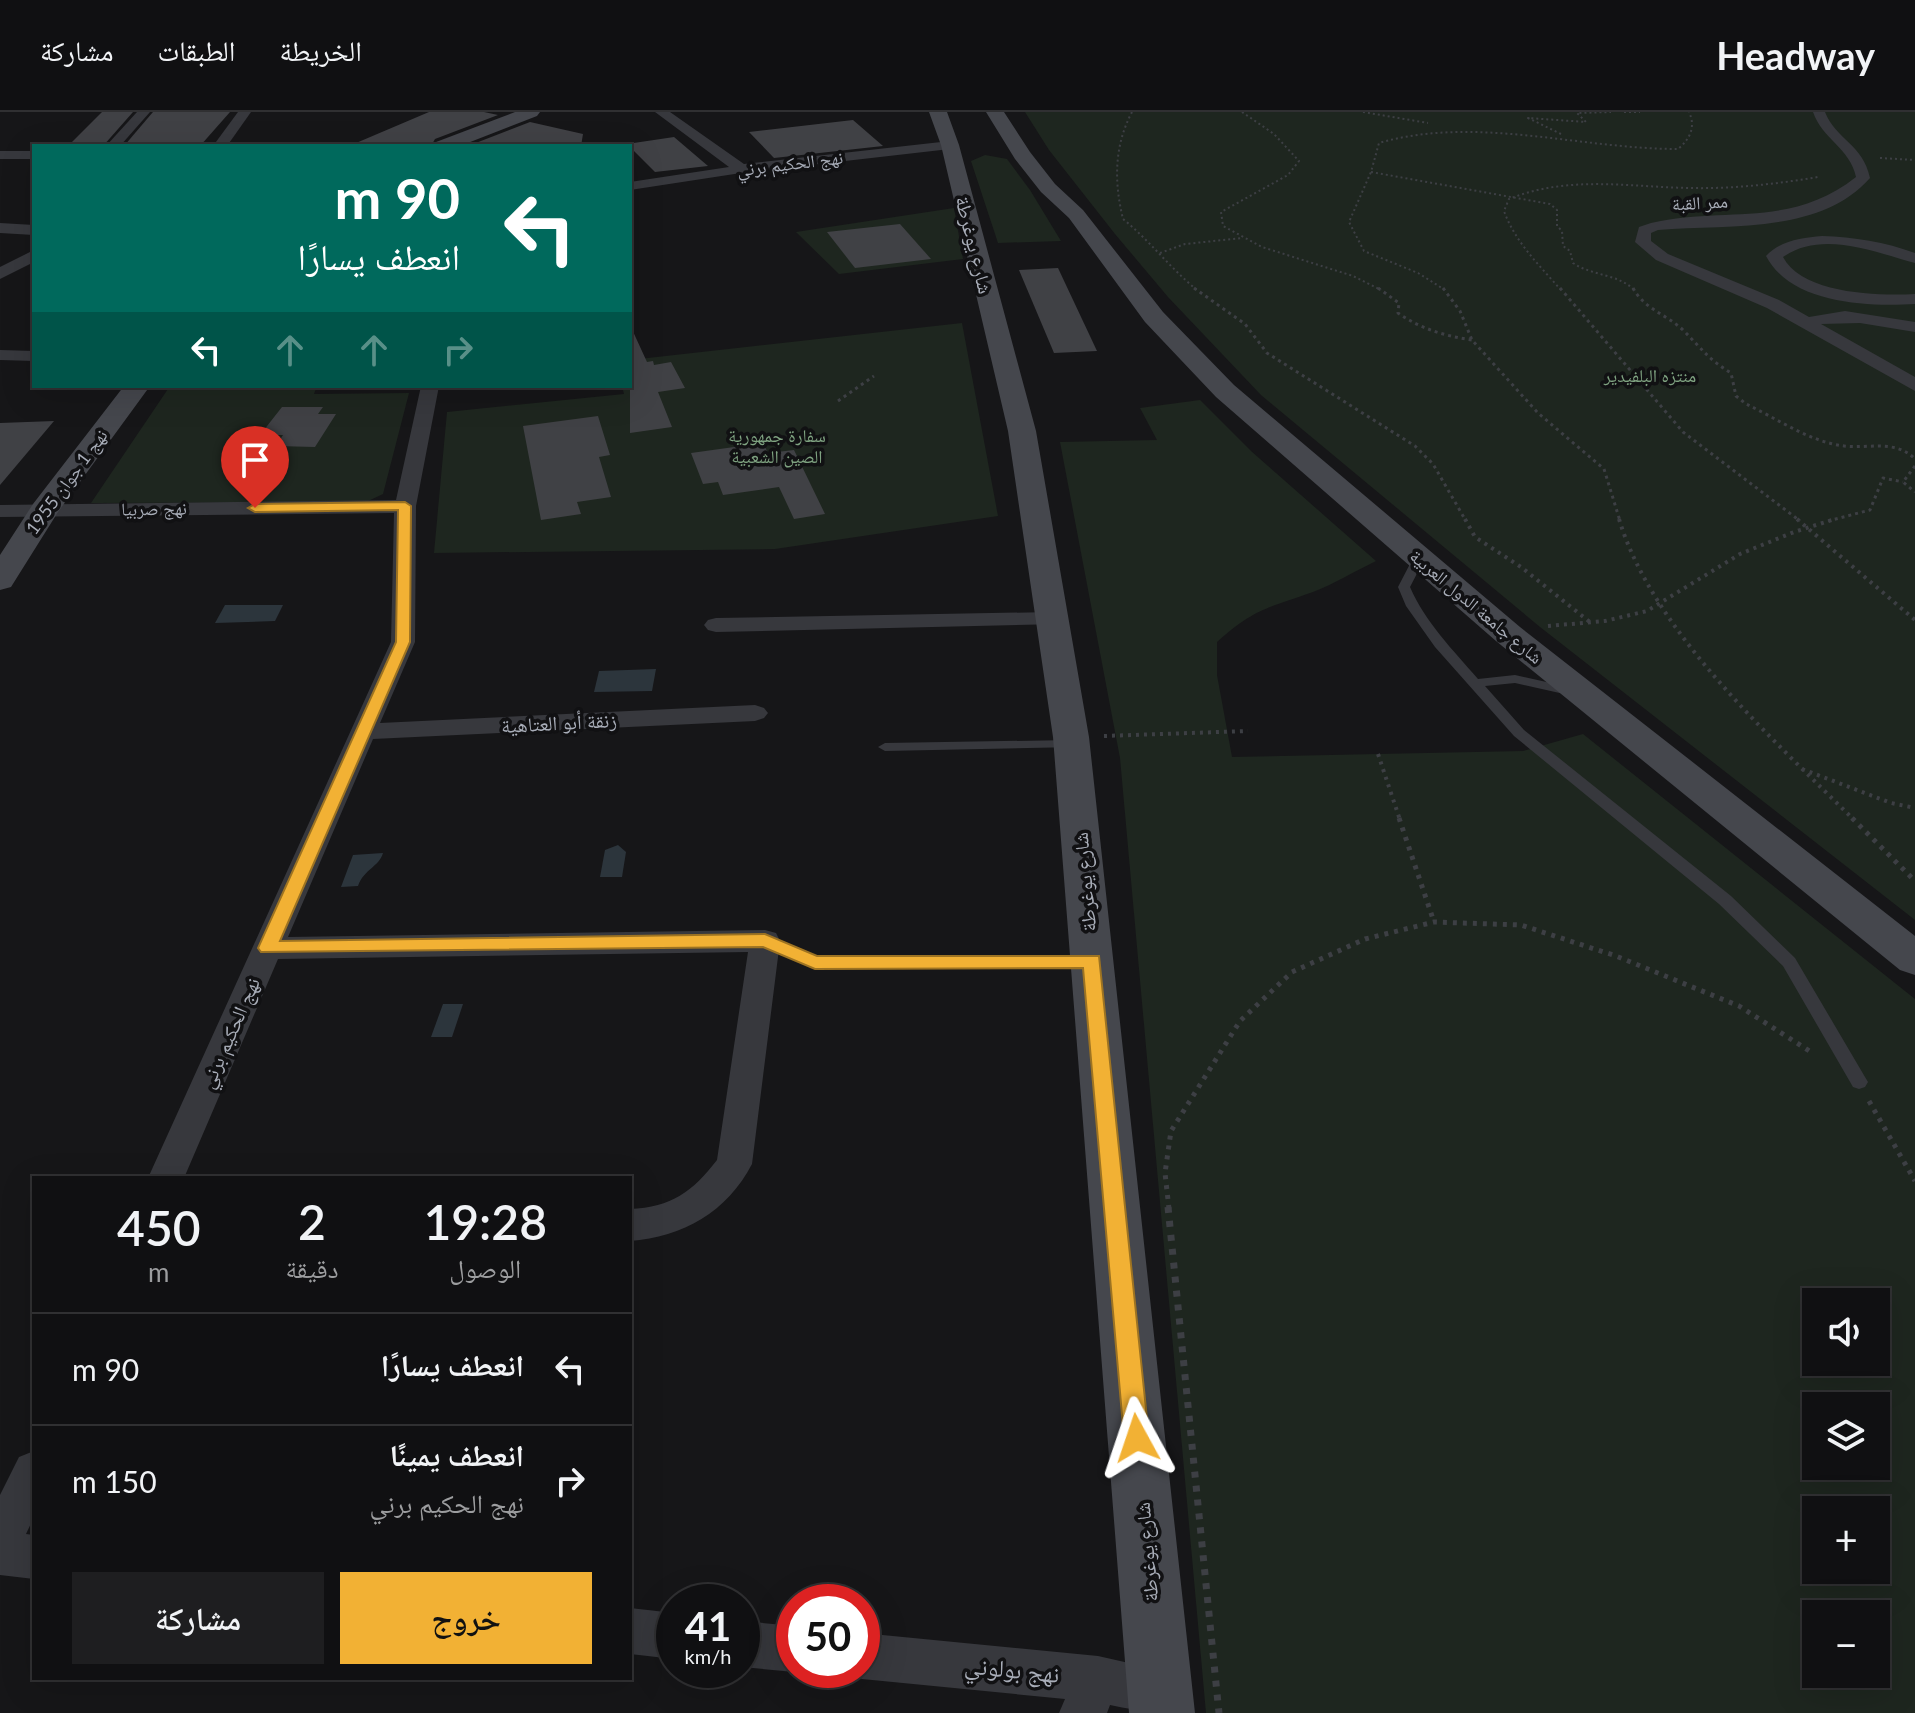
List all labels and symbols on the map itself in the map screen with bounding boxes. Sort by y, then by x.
street label: نهج الحكيم برني [735,146,845,185]
street label: ممر القبة [1671,190,1729,215]
street label: شارع يوغرطة [949,193,999,297]
park label: منتزه البلفيدير [1603,364,1696,387]
park label: سفارة جمهورية الصين الشعبية [728,424,826,468]
street label: نهج 1 جوان 1955 [21,425,113,539]
pin [221,426,289,508]
street label: نهج صربيا [121,496,187,522]
street label: شارع جامعة الدول العربية [1405,544,1547,669]
street label: زنقة أبو العتاهية [500,707,617,738]
street label: شارع يوغرطة [1068,831,1102,933]
street label: نهج الحكيم برني [194,973,269,1094]
position arrow [1095,1396,1179,1480]
street label: شارع يوغرطة [1130,1501,1164,1603]
speed limit sign: 50 [776,1584,880,1688]
street label: نهج بولوني [963,1649,1061,1694]

